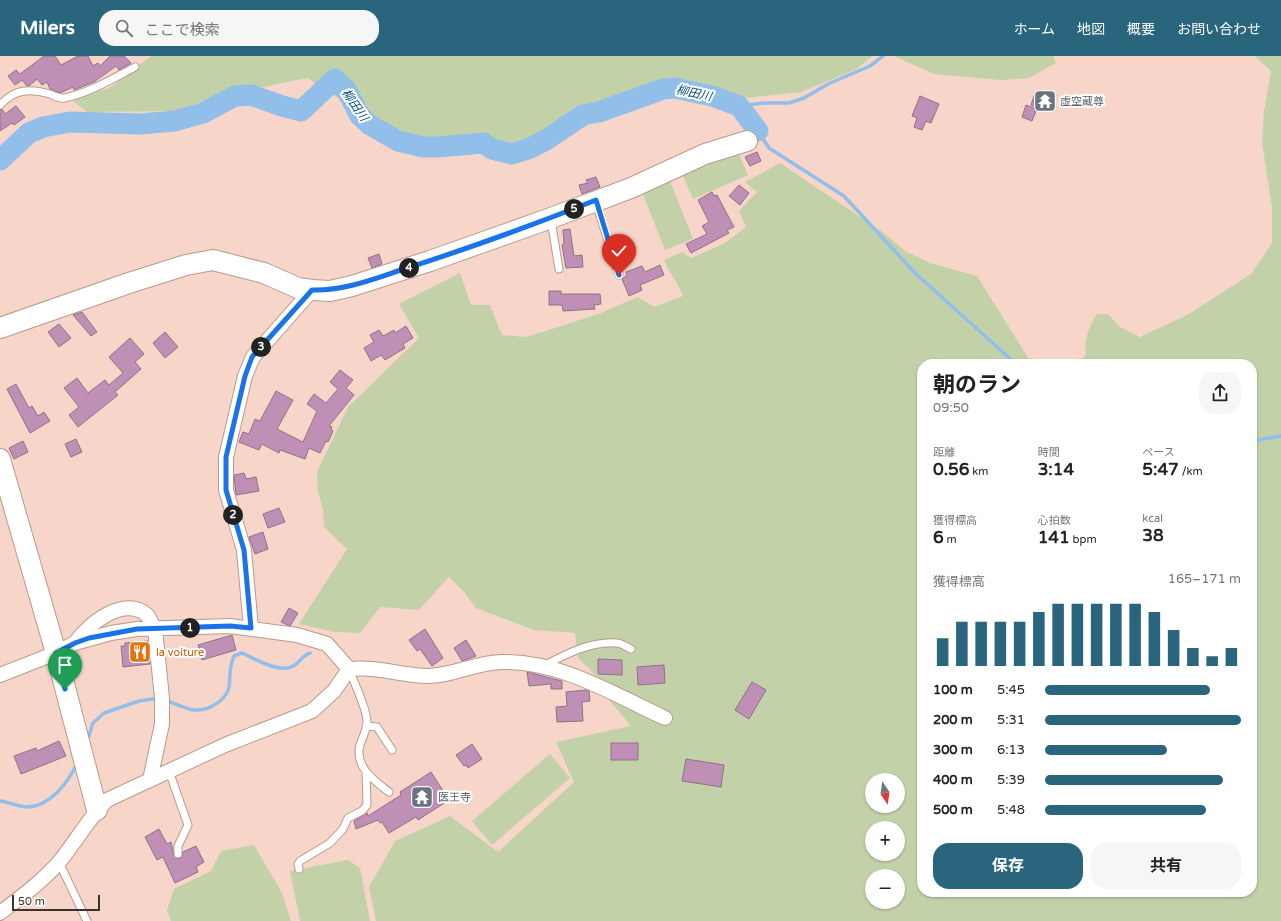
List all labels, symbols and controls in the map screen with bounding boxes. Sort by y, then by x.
search box [99,10,379,46]
text: Milers [20,17,75,39]
icon: search [113,17,135,39]
text: ここで検索 [145,21,220,39]
text: ホーム [1013,21,1055,38]
text: 地図 [1077,21,1105,38]
text: 概要 [1127,21,1155,38]
text: お問い合わせ [1177,21,1261,38]
water label: 柳田川 [675,82,715,104]
water label: 柳田川 [339,86,372,125]
temple icon: 虚空蔵尊 [1032,88,1058,114]
place label: 虚空蔵尊 [1060,95,1104,108]
pin: 5 [564,199,584,219]
text: 5 [571,202,577,215]
pin [602,234,636,275]
icon: check [608,240,630,262]
pin: 4 [399,258,419,278]
text: 4 [406,261,412,274]
pin: 3 [251,337,271,357]
text: 3 [258,340,264,353]
text: 朝のラン [933,372,1021,398]
button: share [1199,372,1241,414]
text: 09:50 [933,400,969,416]
text: 距離 [933,446,955,459]
text: 時間 [1038,446,1060,459]
text: ペース [1142,446,1175,459]
text: 0.56 [933,459,969,480]
text: 3:14 [1038,459,1074,480]
text: 5:47 [1142,459,1179,480]
text: km [969,465,988,478]
text: /km [1179,465,1203,478]
pin: 2 [223,505,243,525]
text: 2 [230,508,236,521]
text: kcal [1142,512,1163,525]
text: 獲得標高 [933,514,977,527]
text: 心拍数 [1038,514,1071,527]
text: 38 [1142,525,1164,546]
text: 6 [933,527,944,548]
text: 141 [1038,527,1070,548]
text: m [944,533,957,546]
text: bpm [1070,533,1097,546]
text: 165–171 m [1168,571,1241,587]
text: 獲得標高 [933,574,985,590]
pin: 1 [180,618,200,638]
text: 1 [187,621,193,634]
restaurant icon: la voiture [127,639,153,665]
place label: la voiture [156,646,204,659]
pin [48,648,82,689]
icon: arrive [54,654,76,676]
text: 100 m [933,682,973,698]
text: 5:45 [997,682,1025,698]
text: 200 m [933,712,973,728]
text: 5:31 [997,712,1025,728]
text: 300 m [933,742,973,758]
text: 6:13 [997,742,1025,758]
text: 400 m [933,772,973,788]
text: 5:39 [997,772,1025,788]
north arrow [865,773,905,813]
map controls [865,773,905,909]
temple icon: 医王寺 [409,784,435,810]
place label: 医王寺 [438,791,471,804]
text: 500 m [933,802,973,818]
text: 5:48 [997,802,1025,818]
button: + [865,821,905,861]
button: 保存 [933,843,1083,889]
button: 共有 [1091,843,1241,889]
button: − [865,869,905,909]
scale bar [12,893,100,912]
text: 50 m [18,895,45,908]

